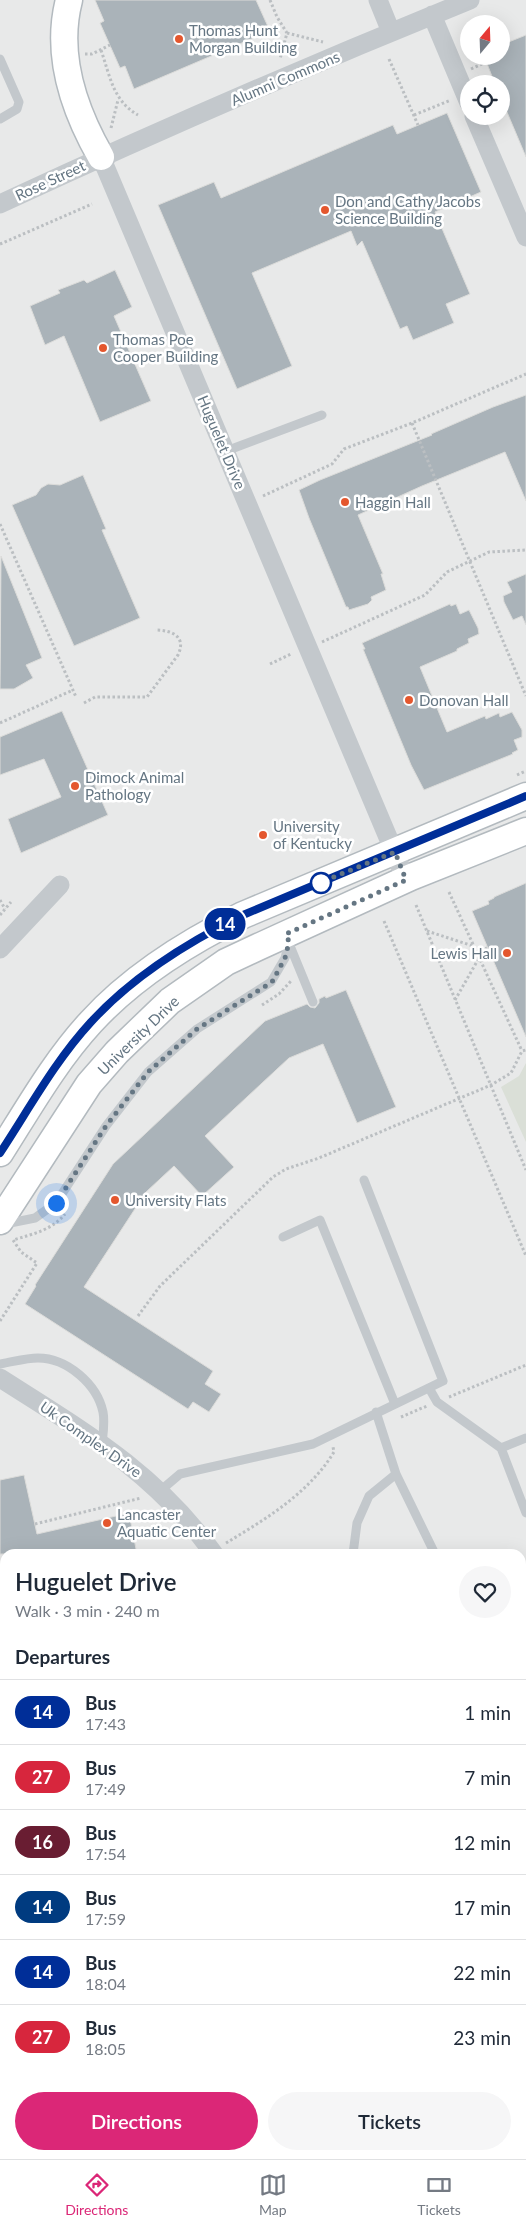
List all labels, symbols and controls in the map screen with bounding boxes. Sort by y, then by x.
north arrow [460,15,510,65]
map controls [460,15,510,125]
place label: Thomas Hunt Morgan Building [189,21,297,56]
marker: Thomas Hunt Morgan Building [173,33,185,45]
street label: Alumni Commons [228,47,342,109]
button: locate [460,75,510,125]
street label: Rose Street [12,156,88,204]
place label: Don and Cathy Jacobs Science Building [335,192,481,227]
marker: Don and Cathy Jacobs Science Building [319,204,331,216]
place label: Thomas Poe Cooper Building [113,330,219,365]
marker: Thomas Poe Cooper Building [97,342,109,354]
street label: Huguelet Drive [194,392,250,492]
place label: Haggin Hall [355,493,431,511]
marker: Haggin Hall [339,496,351,508]
place label: Donovan Hall [419,691,508,709]
marker: Donovan Hall [403,694,415,706]
place label: Dimock Animal Pathology [85,768,184,803]
marker: Dimock Animal Pathology [69,780,81,792]
place label: University of Kentucky [273,817,352,852]
marker: University of Kentucky [257,829,269,841]
unlabelled marker [310,872,332,894]
line badge: 14 [202,908,248,940]
text: 14 [215,913,235,935]
place label: Lewis Hall [431,944,497,962]
marker: Lewis Hall [501,947,513,959]
street label: University Drive [94,992,182,1078]
your location [44,1191,69,1216]
place label: University Flats [125,1191,226,1209]
marker: University Flats [109,1194,121,1206]
street label: Uk Complex Drive [37,1397,145,1481]
place label: Lancaster Aquatic Center [117,1505,217,1540]
marker: Lancaster Aquatic Center [101,1517,113,1529]
button: heart [459,1566,511,1618]
text: Huguelet Drive [15,1567,176,1596]
text: Walk · 3 min · 240 m [15,1601,160,1620]
text: Departures [15,1645,110,1668]
text: Bus [85,1691,116,1714]
text: 14 [32,1701,53,1723]
text: 1 min [464,1701,511,1724]
text: 17:43 [85,1714,126,1733]
text: Bus [85,1756,116,1779]
text: 27 [32,1766,53,1788]
text: 7 min [464,1766,511,1789]
text: 17:49 [85,1779,126,1798]
text: Bus [85,1821,116,1844]
text: 16 [32,1831,53,1853]
text: 12 min [453,1831,511,1854]
text: 17:54 [85,1844,126,1863]
text: Bus [85,1886,116,1909]
text: 14 [32,1896,53,1918]
text: 17 min [453,1896,511,1919]
text: 17:59 [85,1909,126,1928]
text: Bus [85,1951,116,1974]
text: 14 [32,1961,53,1983]
text: 22 min [453,1961,511,1984]
text: 18:04 [85,1974,126,1993]
text: Bus [85,2016,116,2039]
text: 27 [32,2026,53,2048]
text: 23 min [453,2026,511,2049]
text: 18:05 [85,2039,126,2058]
button: Directions [15,2092,258,2150]
button: Tickets [268,2092,511,2150]
tab: Directions [65,2171,128,2218]
tab: Map [259,2171,287,2218]
tab: Tickets [417,2171,461,2218]

